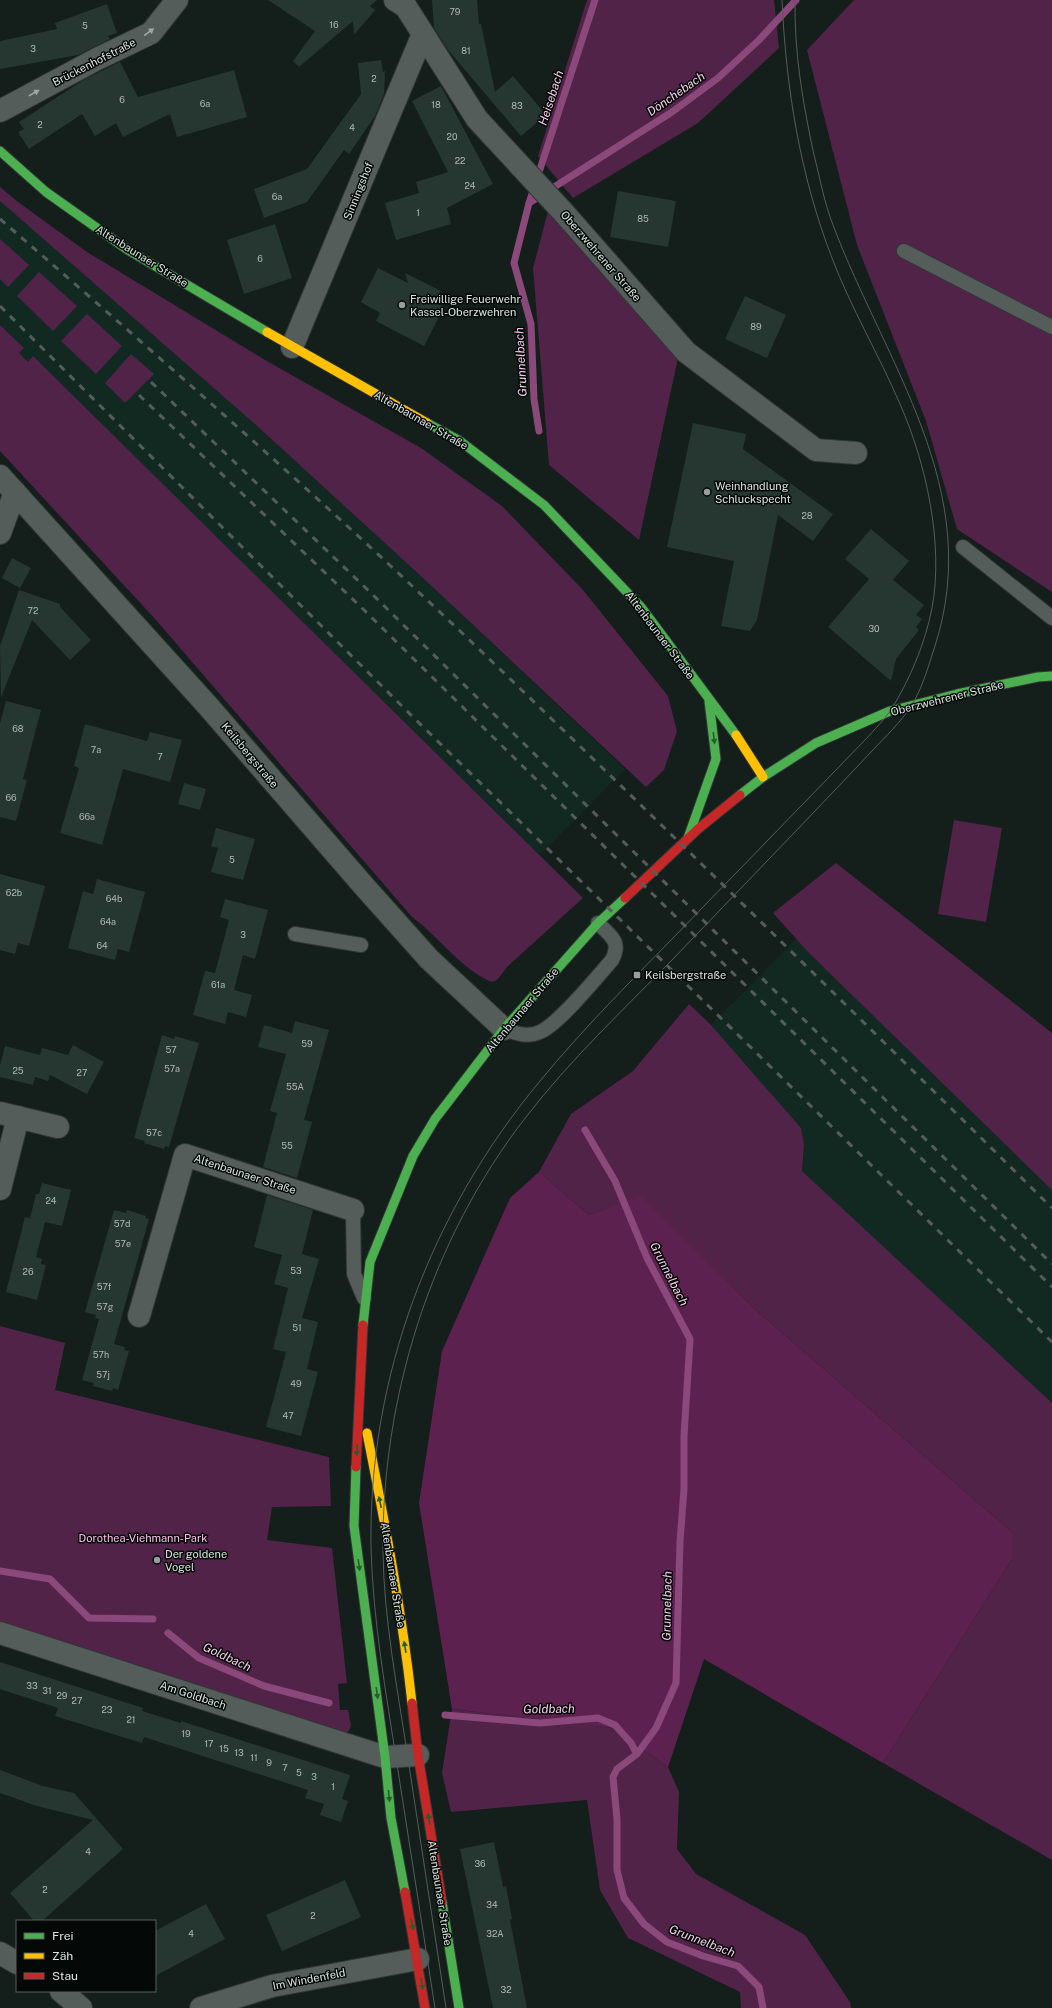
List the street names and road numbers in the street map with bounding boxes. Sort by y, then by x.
street label: Brückenhofstraße [50,36,138,88]
street label: Sinningshof [341,160,375,221]
street label: Oberzwehrener Straße [559,208,643,304]
street label: Altenbaunaer Straße [94,223,190,289]
street label: Altenbaunaer Straße [372,388,470,452]
street label: Altenbaunaer Straße [623,589,697,681]
street label: Oberzwehrener Straße [889,678,1005,718]
street label: Keilsbergstraße [219,720,281,790]
street label: Altenbaunaer Straße [483,965,561,1055]
street label: Altenbaunaer Straße [193,1152,297,1196]
street label: Altenbaunaer Straße [379,1522,407,1628]
street label: Am Goldbach [158,1679,228,1711]
street label: Altenbaunaer Straße [426,1840,454,1946]
street label: Im Windenfeld [272,1966,346,1992]

